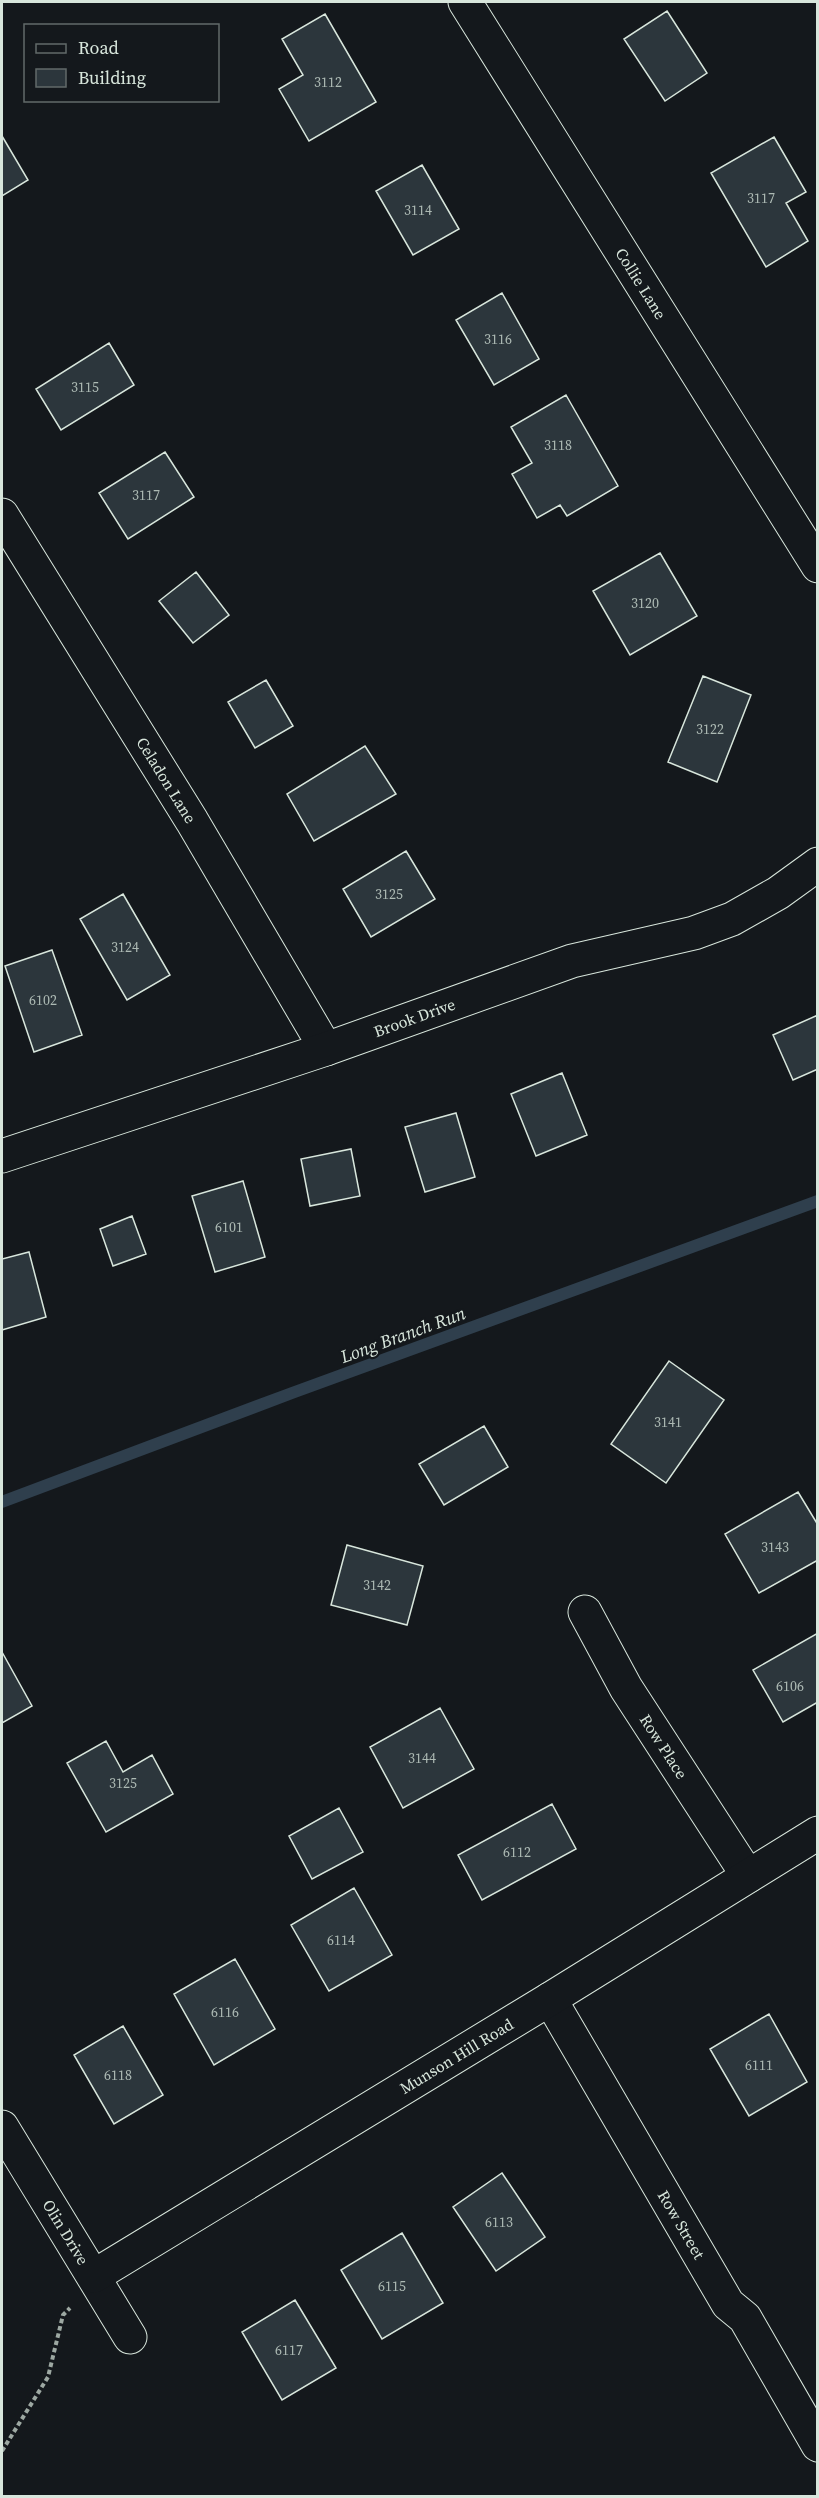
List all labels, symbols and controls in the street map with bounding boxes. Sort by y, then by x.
legend [24,24,219,102]
text: Road [78,35,119,60]
text: Building [78,65,146,90]
house number: 3112 [314,72,342,92]
house number: 3117 [747,188,775,208]
house number: 3114 [404,200,432,220]
street label: Collie Lane [610,243,672,323]
house number: 3116 [484,329,512,349]
house number: 3115 [71,377,99,397]
house number: 3118 [544,435,572,455]
house number: 3117 [132,485,160,505]
house number: 3120 [631,593,659,613]
house number: 3122 [696,719,724,739]
street label: Celadon Lane [131,733,202,827]
house number: 3125 [375,884,403,904]
house number: 3124 [111,937,139,957]
house number: 6102 [29,990,57,1010]
street label: Brook Drive [370,993,458,1042]
house number: 6101 [215,1217,243,1237]
water label: Long Branch Run [336,1300,469,1369]
house number: 3141 [654,1412,682,1432]
house number: 3143 [761,1537,789,1557]
house number: 3142 [363,1575,391,1595]
house number: 6106 [776,1676,804,1696]
street label: Row Place [635,1710,693,1783]
house number: 3144 [408,1748,436,1768]
house number: 3125 [109,1773,137,1793]
house number: 6112 [503,1842,531,1862]
house number: 6114 [327,1930,355,1950]
house number: 6116 [211,2002,239,2022]
street label: Munson Hill Road [395,2013,517,2099]
house number: 6111 [745,2055,773,2075]
house number: 6118 [104,2065,132,2085]
street label: Row Street [653,2186,711,2264]
street label: Olin Drive [38,2195,94,2269]
house number: 6113 [485,2212,513,2232]
house number: 6115 [378,2276,406,2296]
house number: 6117 [275,2340,303,2360]

